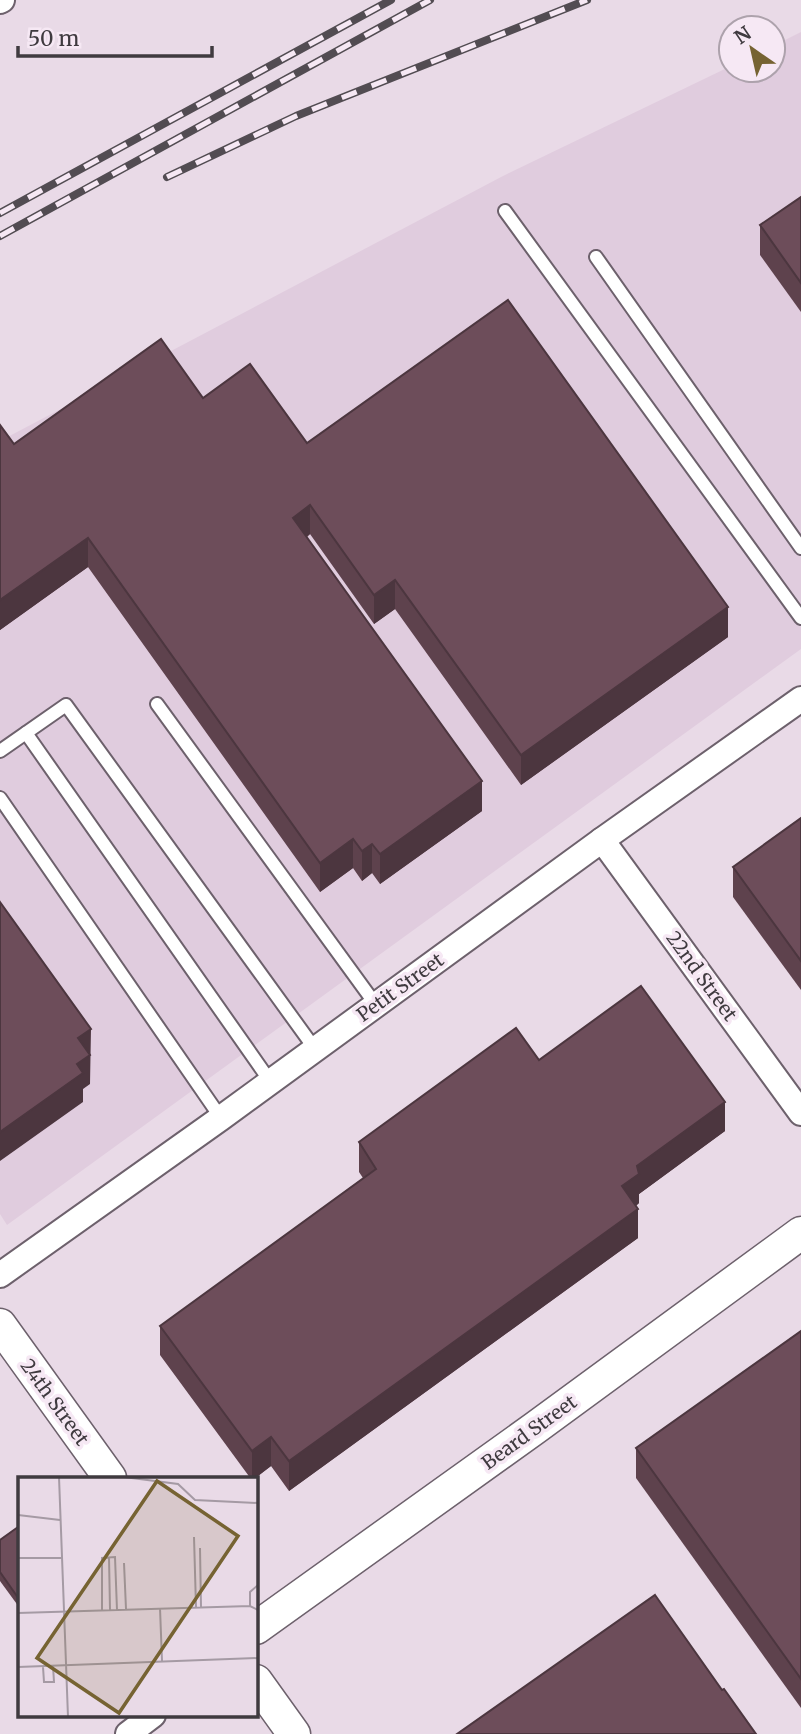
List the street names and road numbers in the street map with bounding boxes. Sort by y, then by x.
street label: 22nd Street [661,926,743,1026]
street label: Petit Street [352,947,449,1027]
street label: 24th Street [16,1354,95,1450]
street label: Beard Street [477,1389,582,1475]

